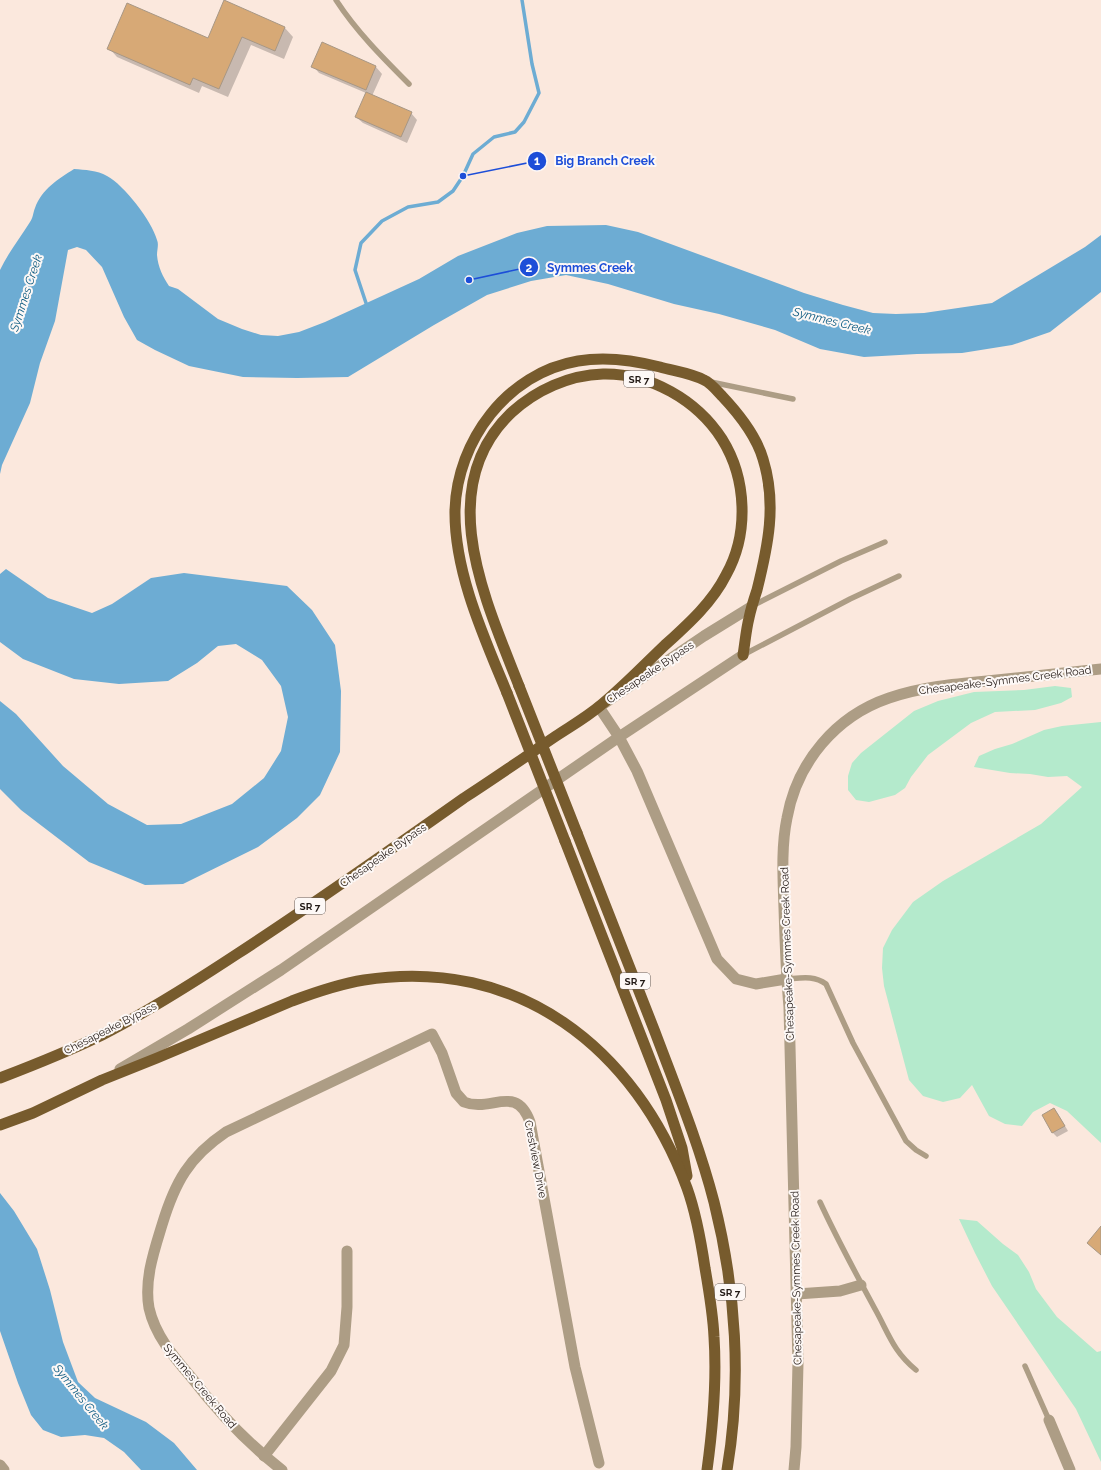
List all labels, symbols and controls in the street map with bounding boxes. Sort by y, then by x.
callout: Big Branch Creek [527,149,663,173]
text: 1 [534,154,540,168]
text: Big Branch Creek [555,154,655,168]
water label: Symmes Creek [7,252,45,334]
callout: Symmes Creek [519,255,641,279]
text: 2 [526,261,533,275]
text: Symmes Creek [547,261,633,275]
water label: Symmes Creek [791,304,873,338]
road number: SR 7 [624,371,654,387]
street label: Chesapeake Bypass [604,638,696,706]
street label: Chesapeake-Symmes Creek Road [918,663,1092,698]
street label: Chesapeake Bypass [338,821,429,890]
street label: Chesapeake-Symmes Creek Road [778,867,797,1041]
road number: SR 7 [295,898,325,914]
road number: SR 7 [620,973,650,989]
street label: Chesapeake Bypass [62,999,159,1057]
street label: Crestview Drive [522,1119,550,1200]
street label: Chesapeake-Symmes Creek Road [788,1191,805,1365]
road number: SR 7 [715,1284,745,1300]
street label: Symmes Creek Road [160,1341,239,1431]
water label: Symmes Creek [50,1361,112,1433]

